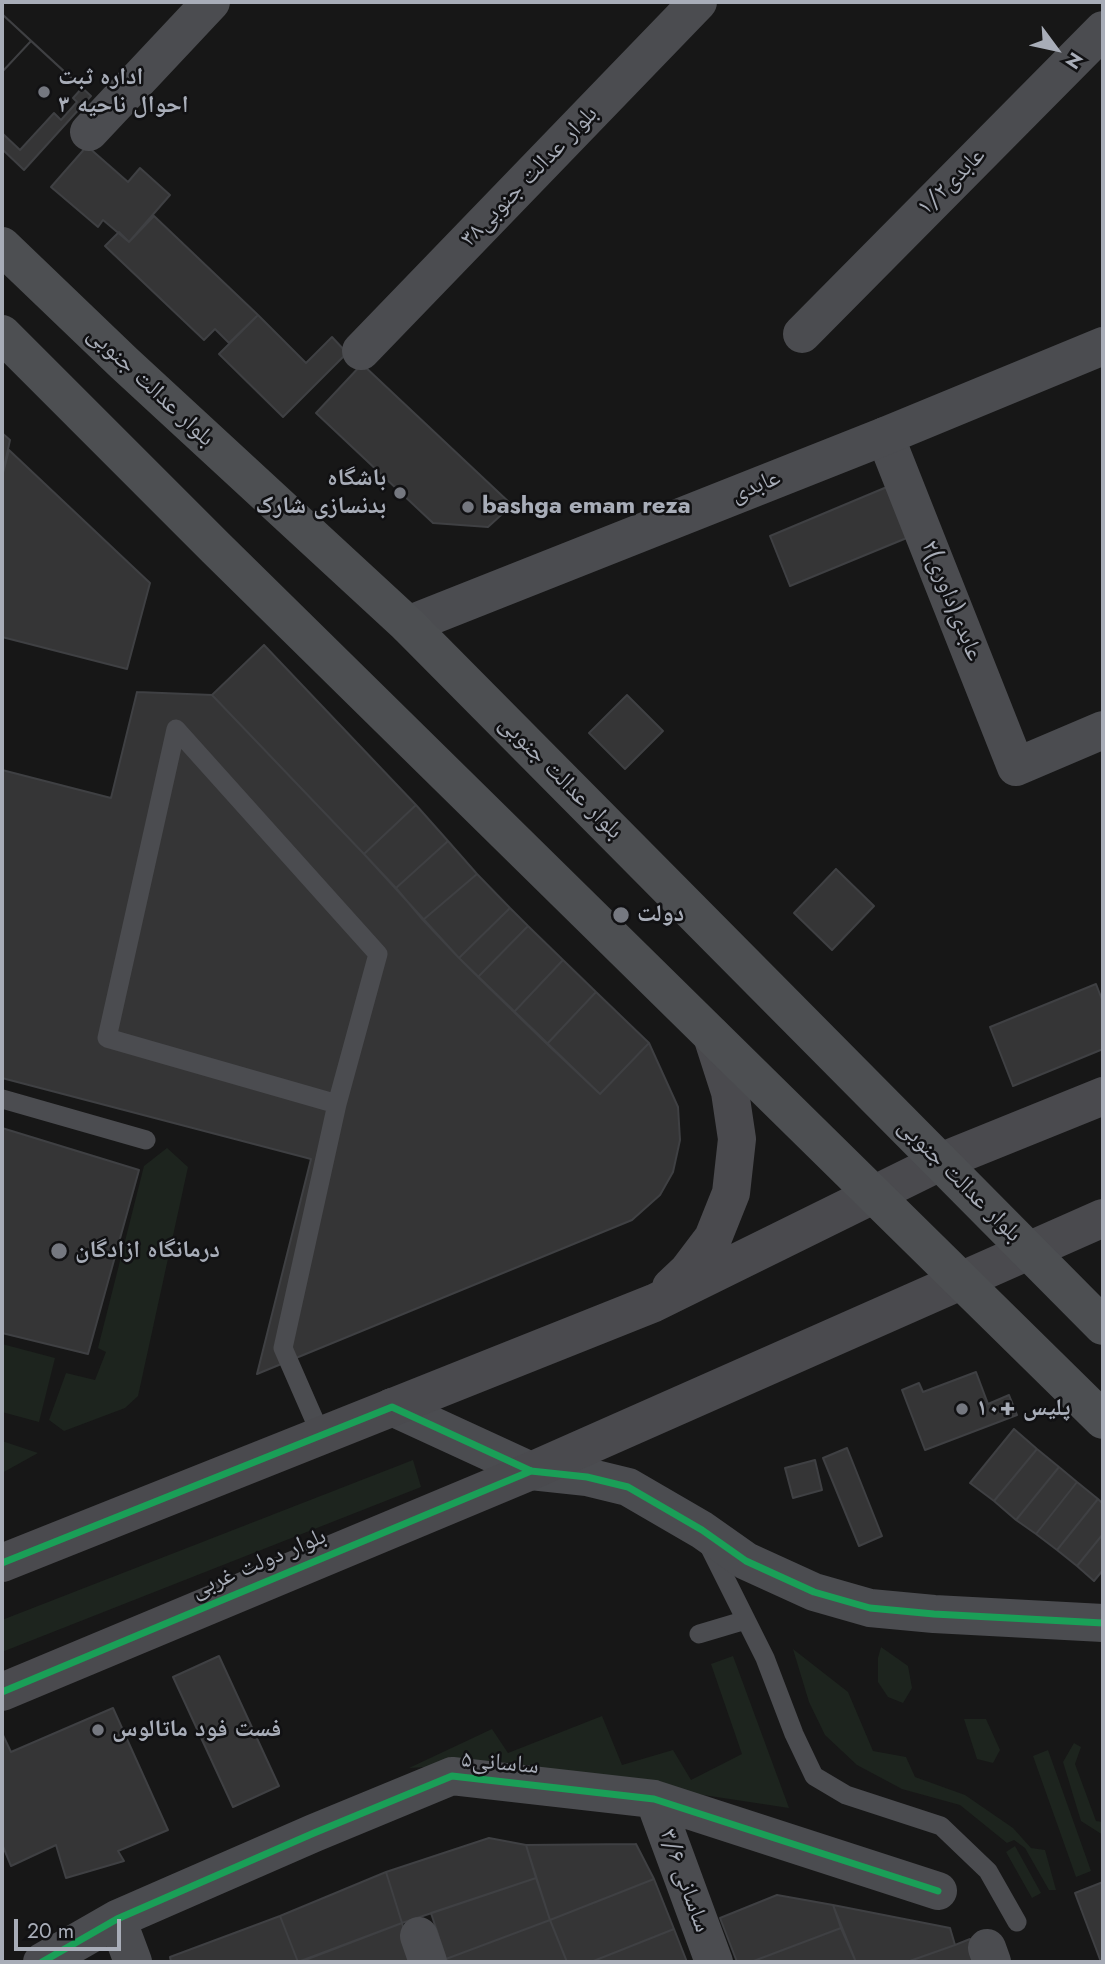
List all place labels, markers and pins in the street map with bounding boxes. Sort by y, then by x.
place label: اداره ثبت احوال ناحیه ۳ [58,64,189,120]
marker: اداره ثبت احوال ناحیه ۳ [36,84,52,100]
place label: باشگاه بدنسازی شارک [255,465,386,521]
marker: باشگاه بدنسازی شارک [392,485,408,501]
place label: bashga emam reza [482,493,691,521]
marker: bashga emam reza [460,499,476,515]
place label: دولت [637,901,684,929]
marker: دولت [611,905,631,925]
place label: درمانگاه ازادگان [75,1237,220,1265]
marker: درمانگاه ازادگان [49,1241,69,1261]
place label: پلیس +۱۰ [976,1395,1070,1423]
marker: پلیس +۱۰ [954,1401,970,1417]
place label: فست فود ماتالوس [112,1716,281,1744]
marker: فست فود ماتالوس [90,1722,106,1738]

